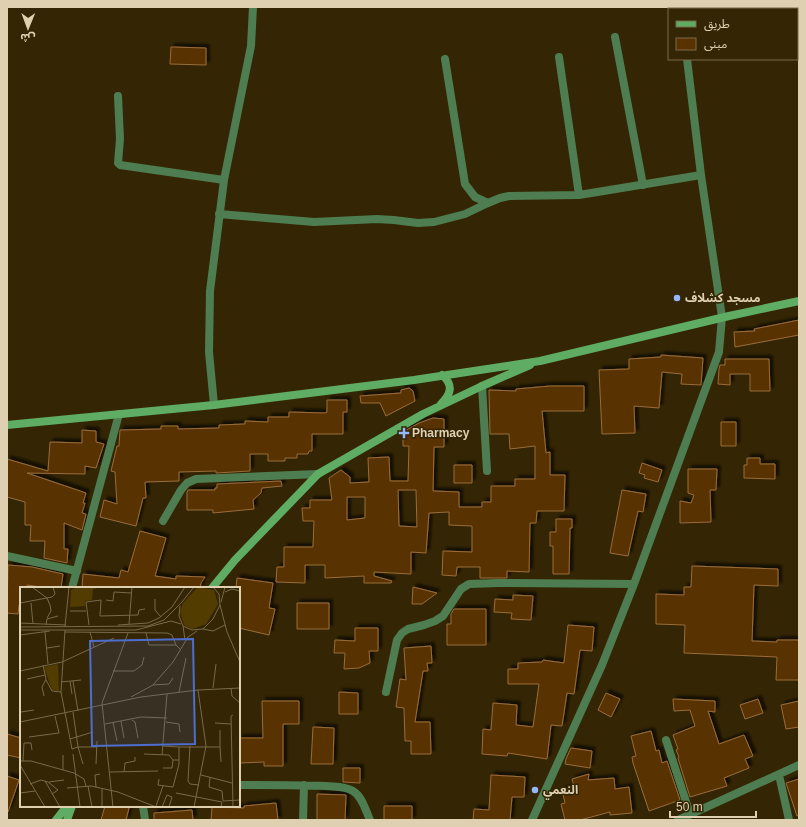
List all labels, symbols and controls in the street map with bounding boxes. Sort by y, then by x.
north arrow [8,8,48,48]
legend [668,8,798,60]
text: طريق [704,17,730,32]
text: ش [20,31,35,44]
text: مبنى [704,37,727,51]
place label: مسجد كشلاف [685,291,760,305]
marker: مسجد كشلاف [672,293,682,303]
place label: Pharmacy [412,426,470,440]
marker: Pharmacy [399,428,409,438]
inset map [20,587,240,807]
place label: النعمي [543,783,578,800]
marker: النعمي [530,785,540,795]
scale bar [670,793,756,819]
text: 50 m [676,800,703,814]

